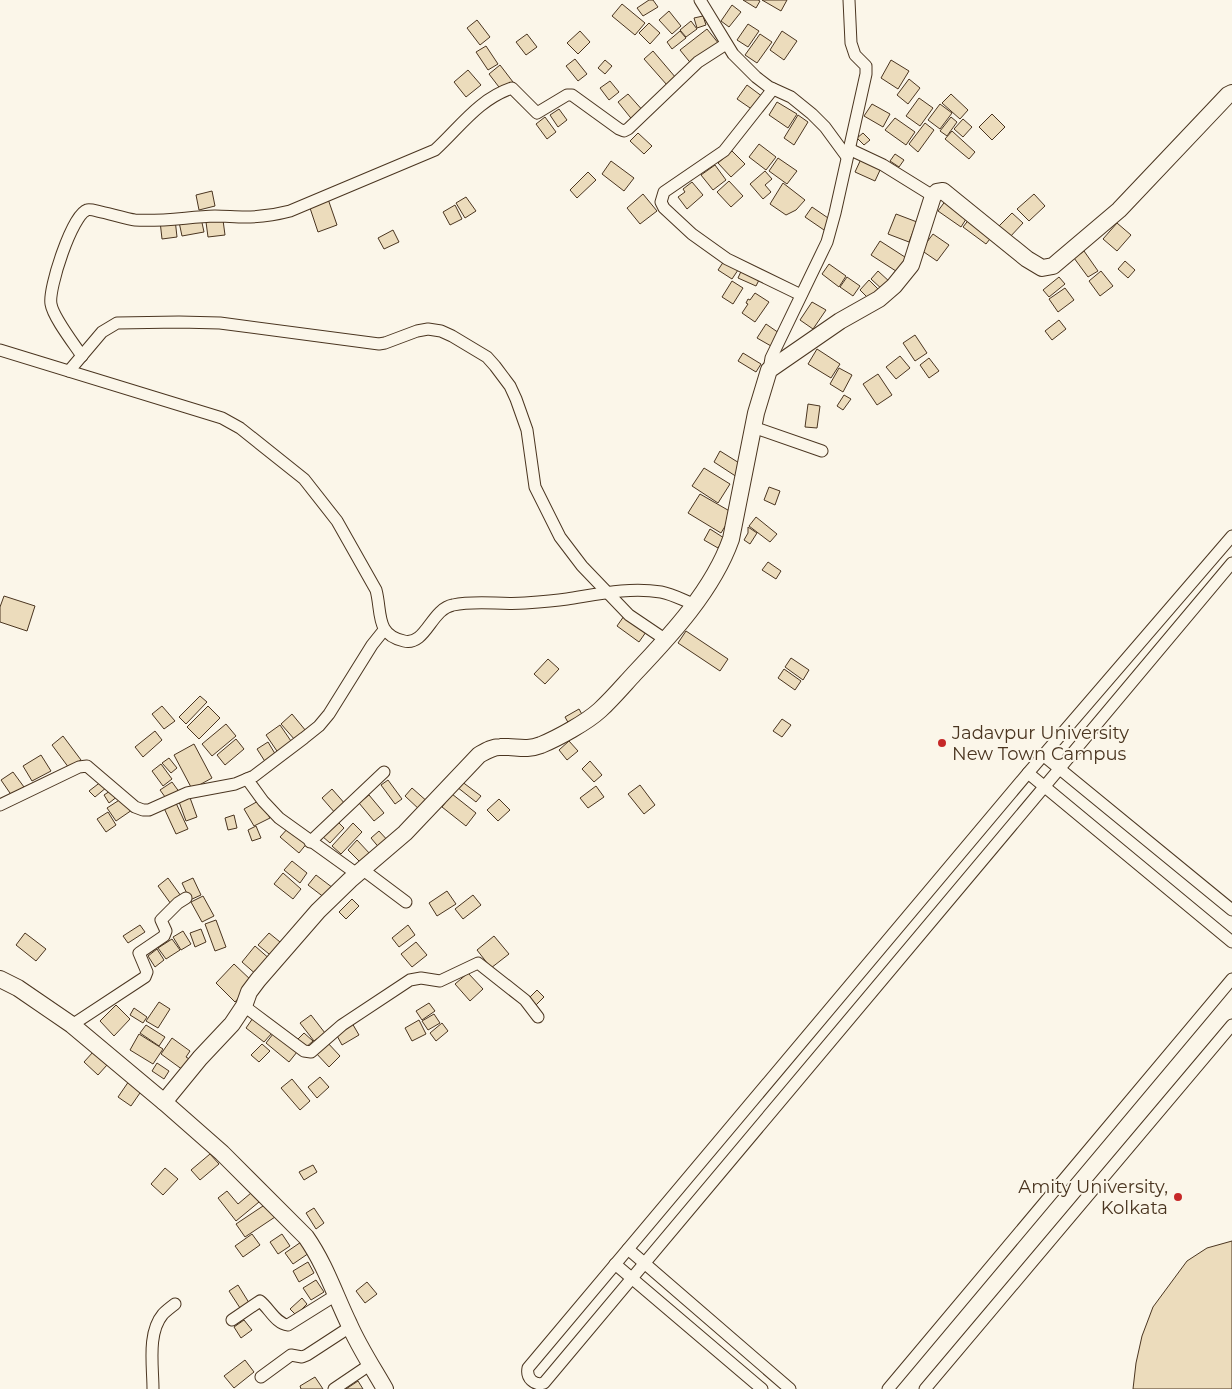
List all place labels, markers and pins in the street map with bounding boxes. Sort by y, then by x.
place label: Jadavpur University New Town Campus [951,722,1129,765]
marker: Jadavpur University New Town Campus [936,737,948,749]
place label: Amity University, Kolkata [1018,1176,1168,1219]
marker: Amity University, Kolkata [1172,1191,1184,1203]

